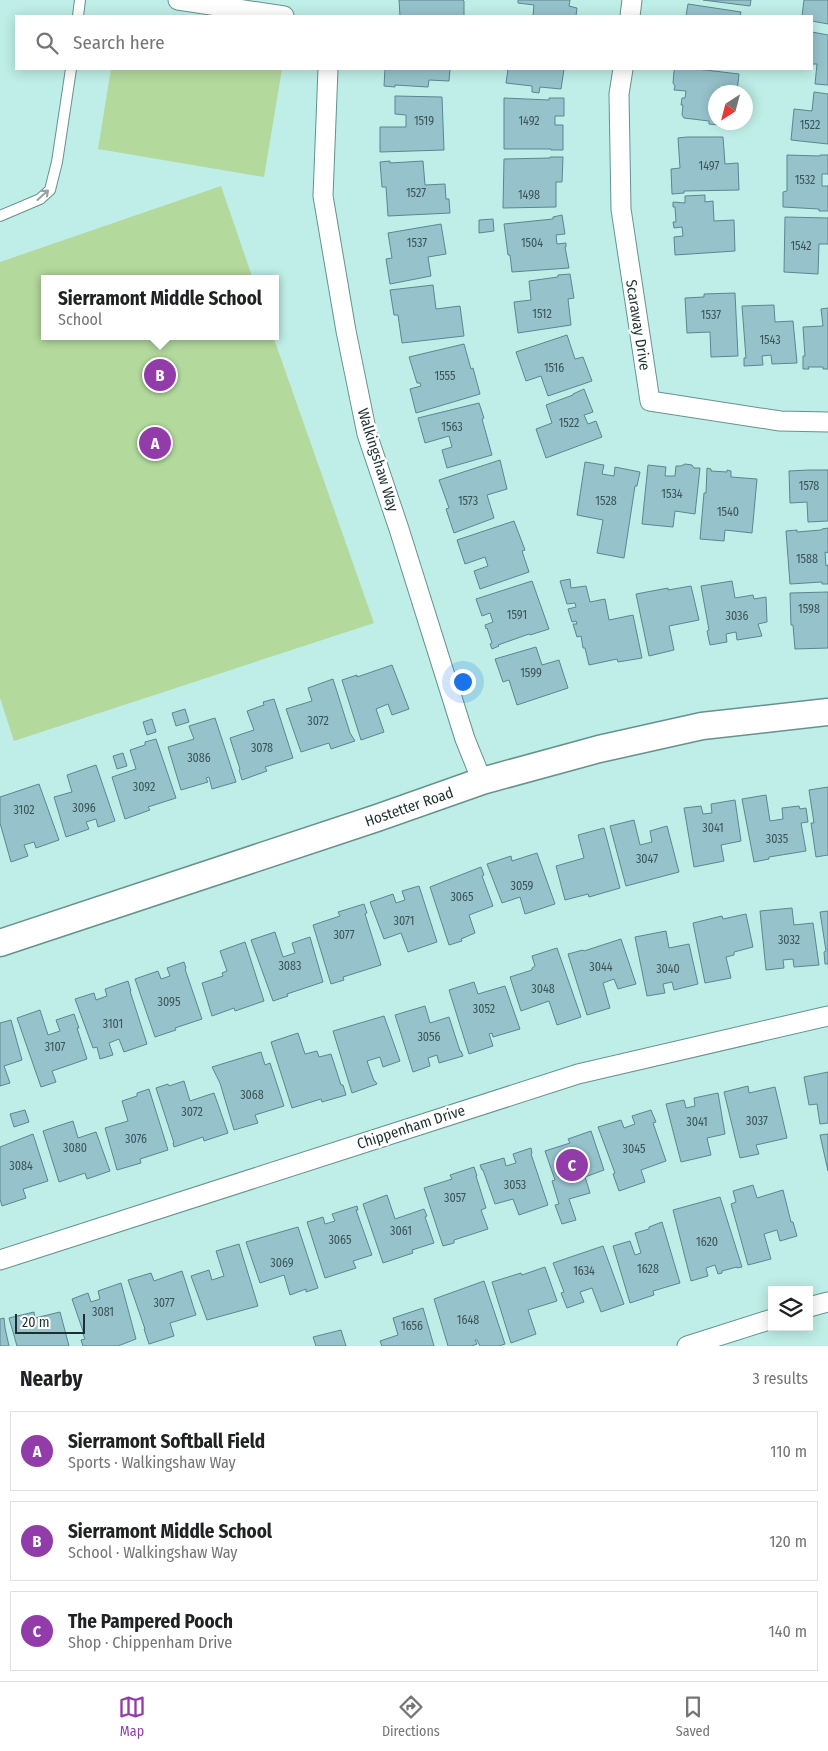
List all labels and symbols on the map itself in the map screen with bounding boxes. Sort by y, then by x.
north arrow [708,85,753,130]
house number: 1519 [414,114,434,128]
house number: 1492 [518,114,540,128]
house number: 1522 [800,118,820,132]
house number: 1497 [699,159,720,173]
house number: 1532 [795,173,815,187]
house number: 1527 [406,186,426,200]
house number: 1498 [518,188,540,202]
one-way arrow [37,189,50,201]
house number: 1537 [407,236,427,250]
house number: 1504 [521,236,543,250]
house number: 1542 [790,239,812,253]
street label: Scaraway Drive [622,278,654,372]
house number: 1512 [532,307,552,321]
house number: 1537 [701,308,721,322]
house number: 1543 [759,333,781,347]
pin: B [144,356,176,394]
house number: 1516 [544,361,564,375]
house number: 1555 [434,369,456,383]
street label: Walkingshaw Way [354,406,402,514]
house number: 1522 [559,416,579,430]
house number: 1563 [441,420,463,434]
pin: A [139,424,171,462]
house number: 1578 [799,479,819,493]
house number: 1534 [661,487,683,501]
house number: 1573 [458,494,478,508]
house number: 1528 [595,494,617,508]
house number: 1540 [717,505,739,519]
house number: 1588 [796,552,818,566]
house number: 1598 [798,602,820,616]
house number: 1591 [507,608,527,622]
house number: 3036 [726,609,748,623]
house number: 1599 [520,666,542,680]
your location [450,669,476,695]
house number: 3072 [307,714,329,728]
house number: 3078 [251,741,273,755]
house number: 3086 [187,751,211,765]
house number: 3092 [133,780,155,794]
street label: Hostetter Road [362,783,456,831]
house number: 3096 [72,801,96,815]
house number: 3102 [13,803,35,817]
house number: 3041 [702,821,724,835]
house number: 3035 [766,832,789,846]
house number: 3047 [636,852,658,866]
house number: 3059 [511,879,534,893]
house number: 3065 [450,890,474,904]
house number: 3071 [394,914,414,928]
house number: 3077 [333,928,355,942]
house number: 3032 [778,933,800,947]
house number: 3083 [278,959,302,973]
house number: 3044 [589,960,613,974]
house number: 3040 [656,962,680,976]
house number: 3048 [531,982,555,996]
house number: 3095 [158,995,181,1009]
house number: 3052 [473,1002,495,1016]
house number: 3101 [103,1017,123,1031]
house number: 3056 [417,1030,441,1044]
house number: 3107 [45,1040,65,1054]
house number: 3068 [240,1088,264,1102]
street label: Chippenham Drive [355,1101,467,1153]
house number: 3072 [181,1105,203,1119]
house number: 3037 [746,1114,768,1128]
house number: 3041 [686,1115,708,1129]
house number: 3076 [125,1132,147,1146]
house number: 3080 [63,1141,87,1155]
house number: 3045 [623,1142,646,1156]
pin: C [556,1146,588,1184]
house number: 3084 [9,1159,33,1173]
house number: 3053 [504,1178,526,1192]
house number: 3057 [444,1191,466,1205]
house number: 3061 [390,1224,412,1238]
house number: 3065 [328,1233,352,1247]
house number: 1620 [696,1235,718,1249]
house number: 3069 [270,1256,294,1270]
house number: 1628 [637,1262,659,1276]
house number: 1634 [573,1264,595,1278]
house number: 3077 [153,1296,175,1310]
house number: 3081 [92,1305,114,1319]
scale bar [15,1311,85,1334]
house number: 1648 [457,1313,479,1327]
house number: 1656 [401,1319,423,1333]

